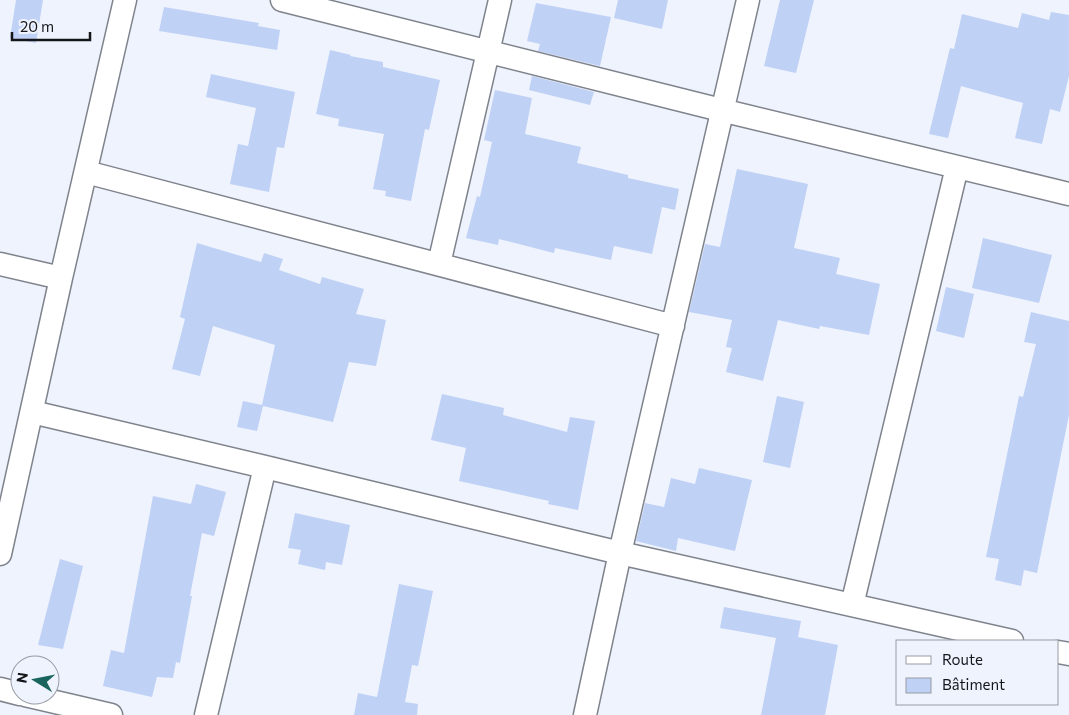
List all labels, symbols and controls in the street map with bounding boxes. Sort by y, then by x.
scale bar [12,10,90,42]
text: 20 m [20,17,54,35]
legend [896,640,1059,705]
text: Route [942,650,983,668]
north arrow [10,655,60,705]
text: N [12,671,31,684]
text: Bâtiment [942,675,1005,693]

